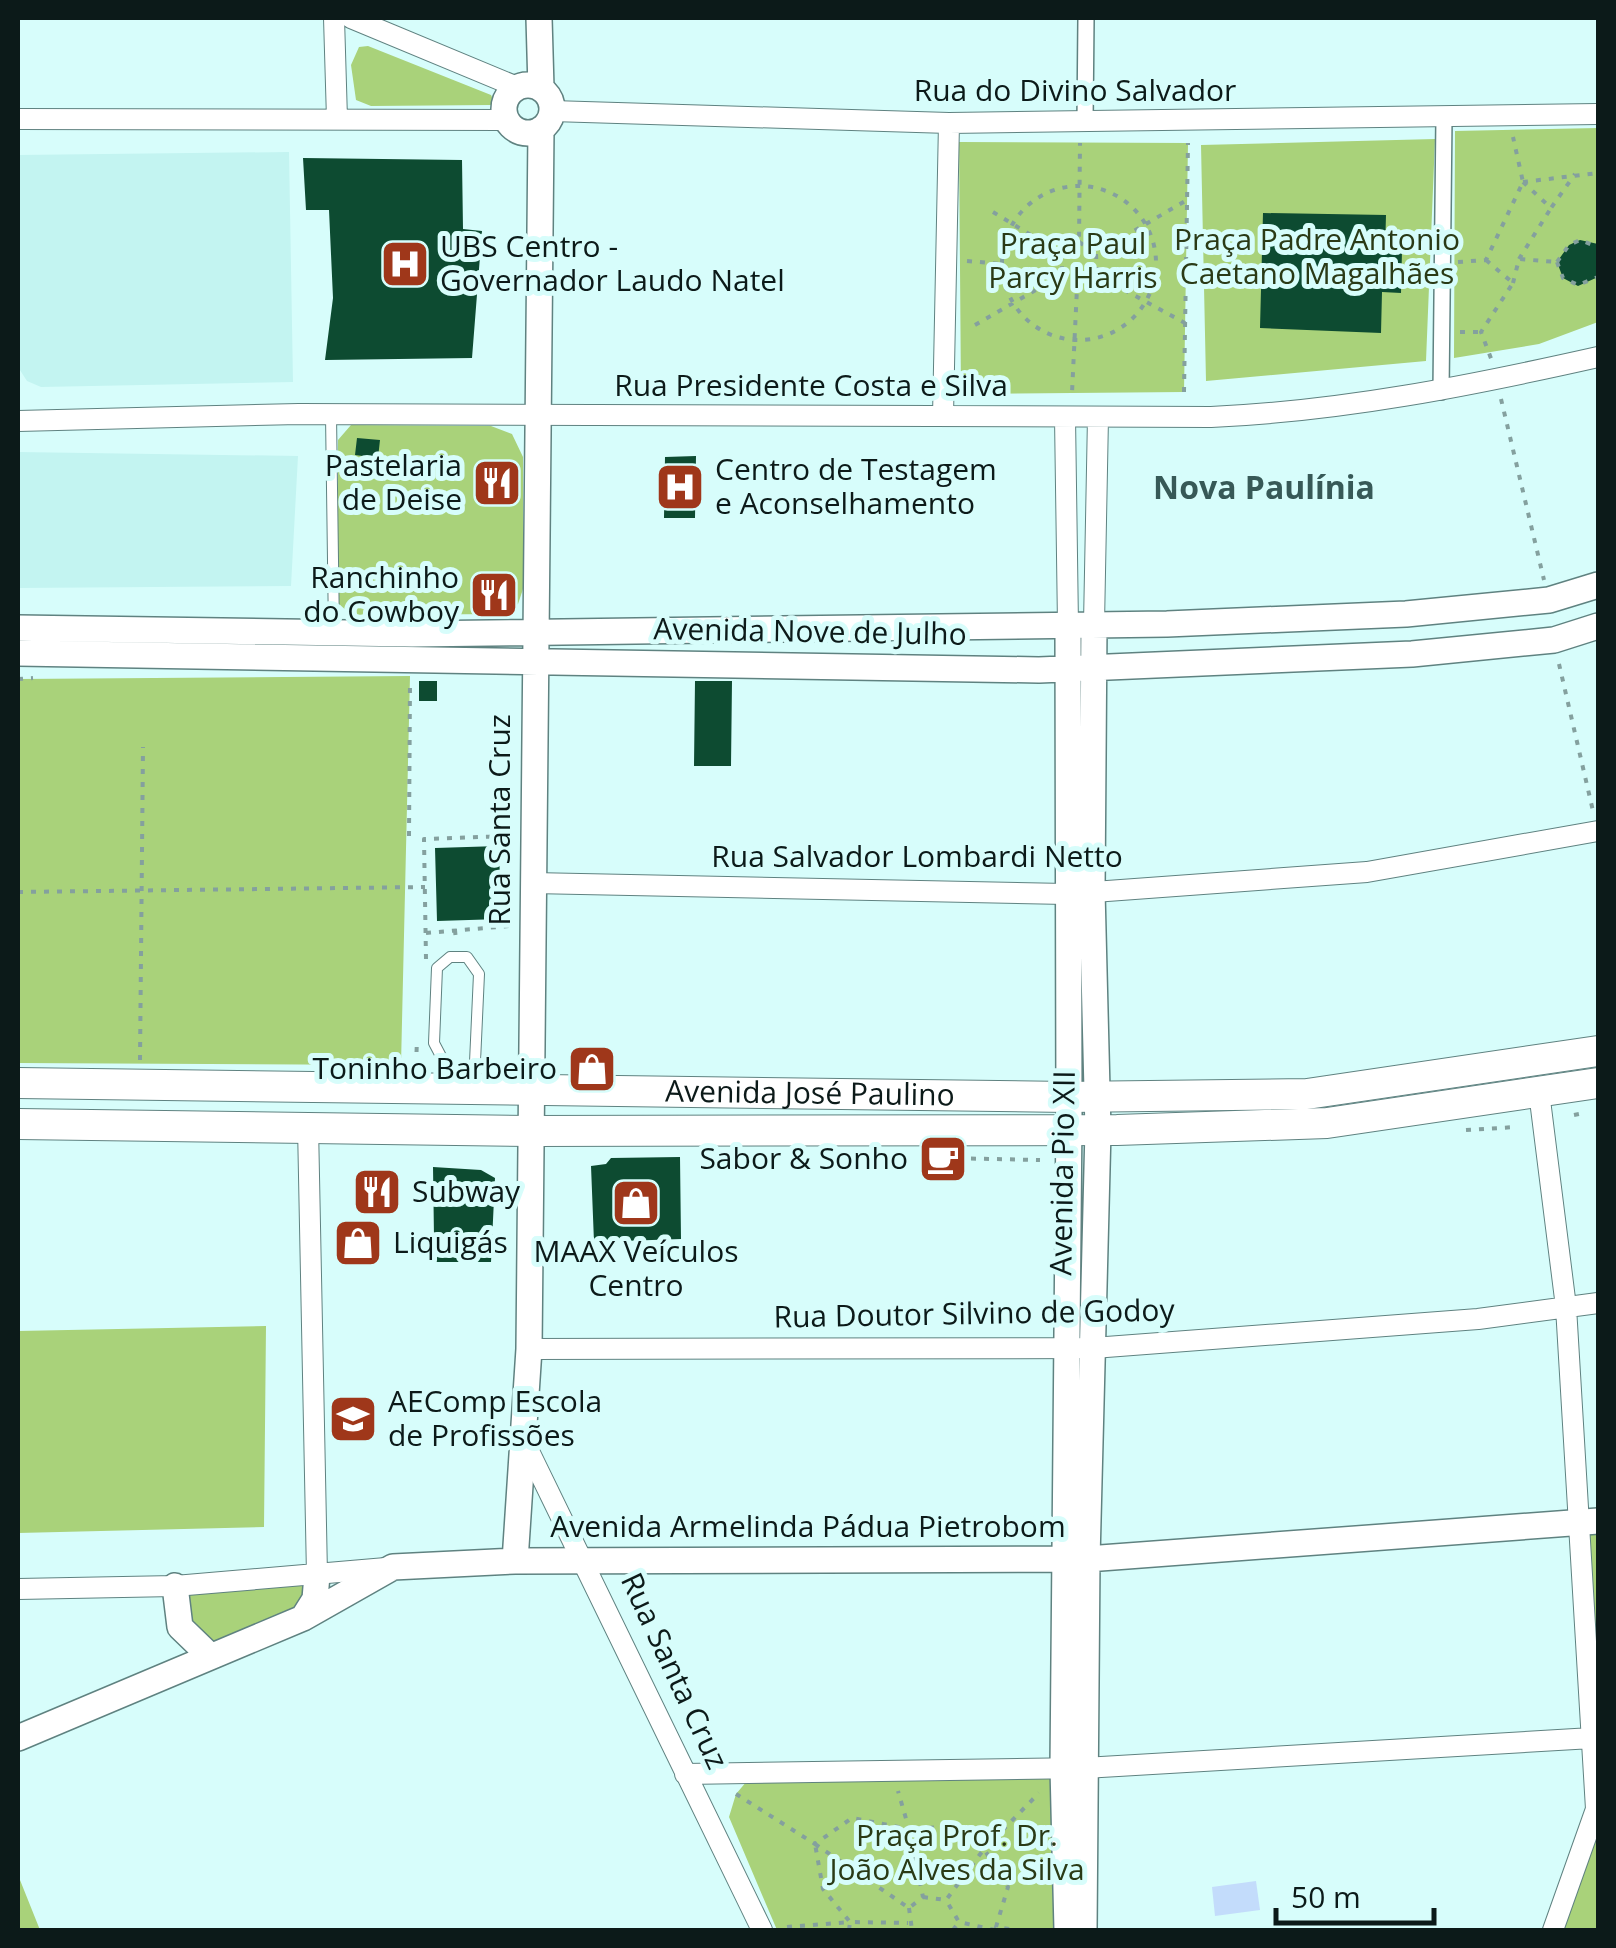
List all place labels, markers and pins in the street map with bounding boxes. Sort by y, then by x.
place label: UBS Centro - Governador Laudo Natel [440,225,785,300]
hospital icon: UBS Centro - Governador Laudo Natel [379,238,431,290]
place label: Pastelaria de Deise [325,444,462,519]
place label: Centro de Testagem e Aconselhamento [715,448,997,523]
restaurant icon: Pastelaria de Deise [471,457,523,509]
hospital icon: Centro de Testagem e Aconselhamento [654,461,706,513]
place label: Ranchinho do Cowboy [303,556,460,631]
restaurant icon: Ranchinho do Cowboy [468,569,520,621]
shop icon: Toninho Barbeiro [566,1043,618,1095]
place label: Toninho Barbeiro [312,1047,557,1088]
cafe icon: Sabor & Sonho [917,1133,969,1185]
place label: Sabor & Sonho [699,1137,908,1178]
restaurant icon: Subway [351,1166,403,1218]
place label: Subway [412,1170,521,1211]
shop icon: MAAX Veículos Centro [610,1177,662,1229]
shop icon: Liquigás [332,1217,384,1269]
place label: Liquigás [393,1221,508,1262]
place label: MAAX Veículos Centro [533,1230,739,1305]
place label: AEComp Escola de Profissões [388,1380,602,1455]
school or university icon: AEComp Escola de Profissões [327,1393,379,1445]

